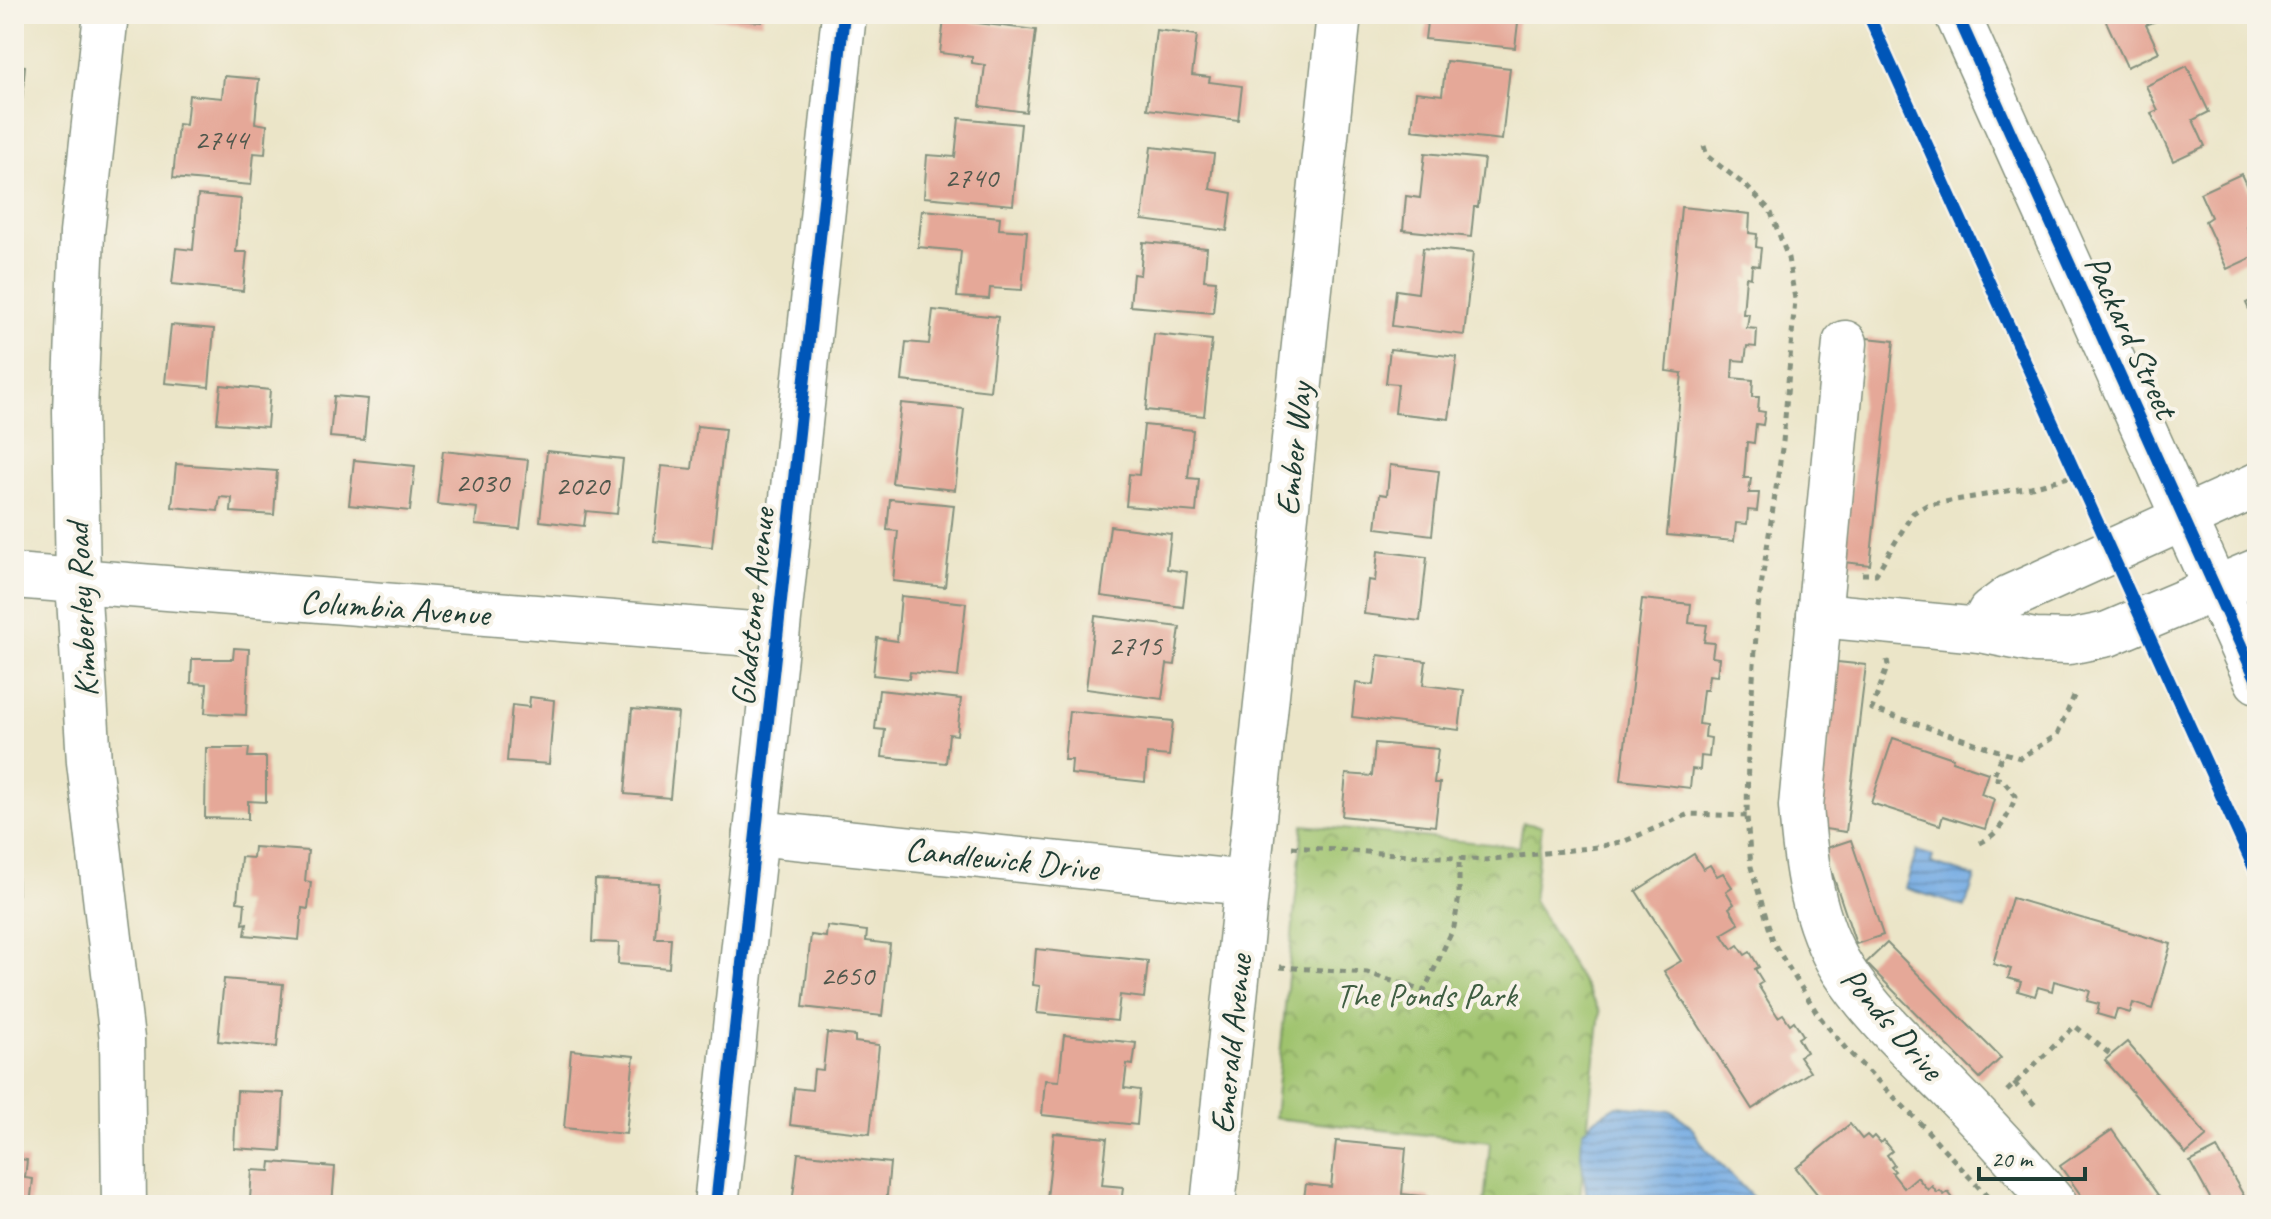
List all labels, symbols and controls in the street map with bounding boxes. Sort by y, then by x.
house number: 2744 [194,120,250,158]
house number: 2740 [944,158,1000,196]
street label: Packard Street [2075,248,2190,428]
street label: Ember Way [1265,378,1322,517]
house number: 2030 [455,463,511,501]
house number: 2020 [555,466,611,504]
street label: Gladstone Avenue [721,504,784,708]
street label: Kimberley Road [55,517,108,698]
street label: Columbia Avenue [299,579,494,636]
house number: 2715 [1108,626,1164,664]
street label: Candlewick Drive [903,827,1103,890]
street label: Emerald Avenue [1200,951,1261,1136]
house number: 2650 [820,956,876,994]
street label: Ponds Drive [1832,958,1955,1090]
park label: The Ponds Park [1336,974,1519,1017]
scale bar [1979,1131,2085,1181]
text: 20 m [1991,1144,2034,1174]

